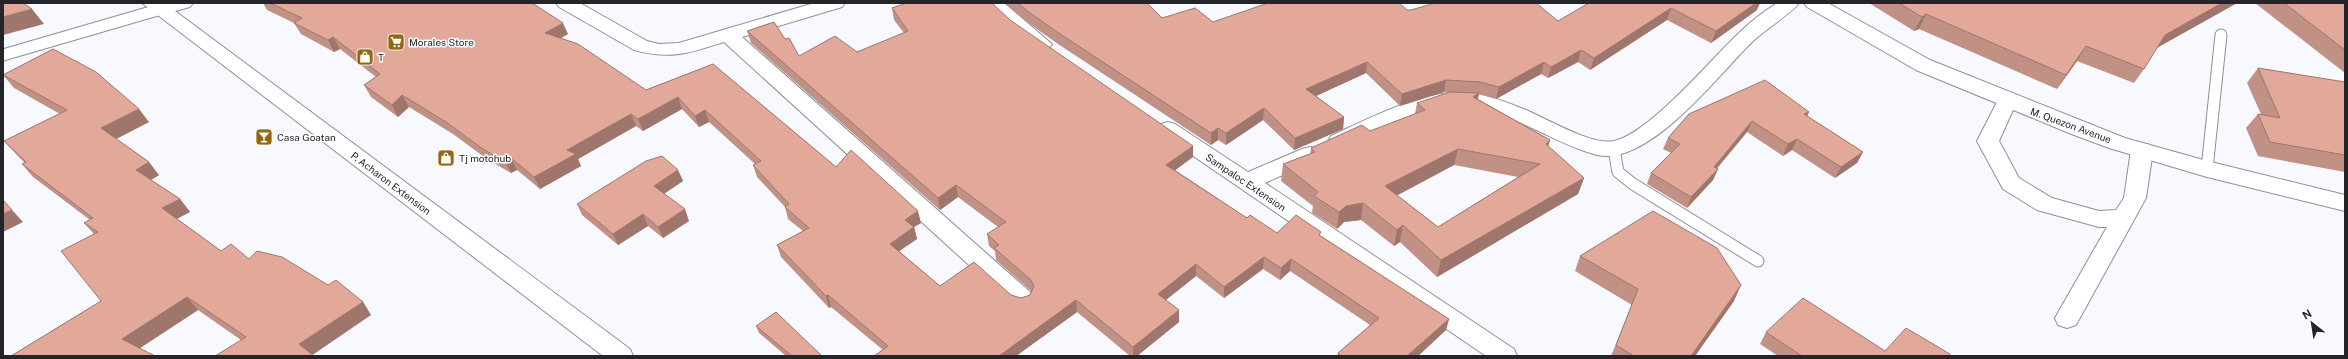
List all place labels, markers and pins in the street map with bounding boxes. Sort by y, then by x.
supermarket icon: Morales Store [386,32,406,52]
place label: Morales Store [409,36,474,48]
shop icon: T [355,47,375,67]
place label: T [378,51,384,63]
bar icon: Casa Goatan [254,127,274,147]
place label: Casa Goatan [277,131,336,143]
shop icon: Tj motohub [436,148,456,168]
place label: Tj motohub [459,152,511,164]

